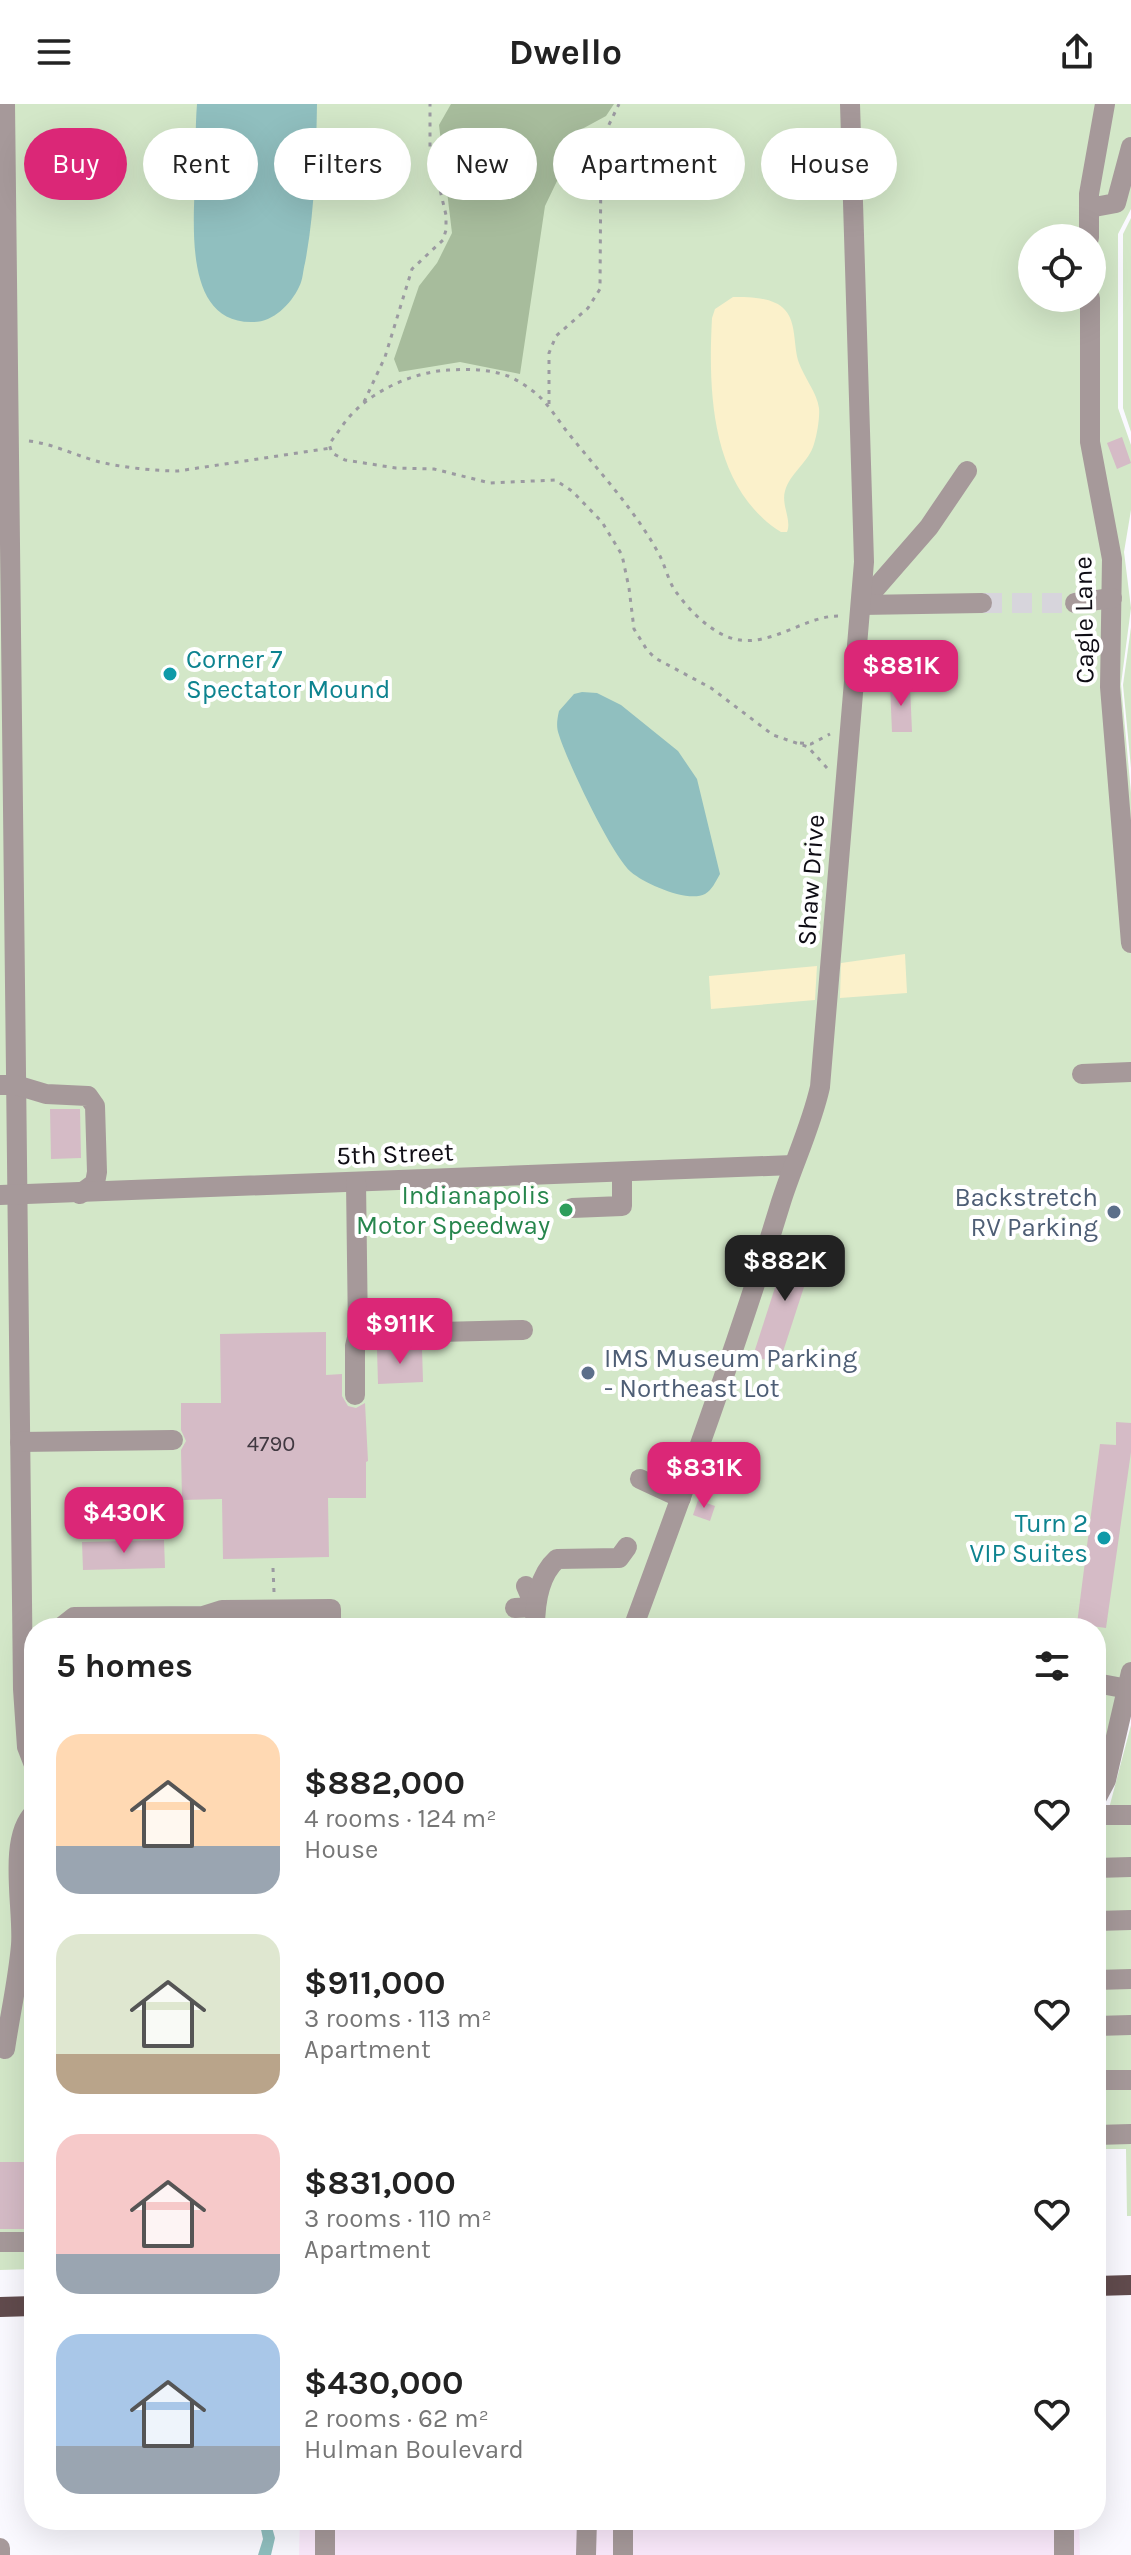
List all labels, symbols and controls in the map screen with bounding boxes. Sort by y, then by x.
icon: menu [32,30,76,74]
icon: share [1055,30,1099,74]
text: Dwello [509,31,622,73]
chip: Buy [24,128,127,200]
chip: Rent [143,128,258,200]
chip: Filters [274,128,411,200]
chip: New [427,128,537,200]
chip: Apartment [553,128,745,200]
chip: House [761,128,897,200]
map controls [1018,224,1106,312]
button: locate [1018,224,1106,312]
street label: Cagle Lane [1067,556,1101,684]
pin: $881K [845,640,957,708]
place label: Corner 7 Spectator Mound [186,644,390,705]
text: $881K [862,650,940,681]
marker: Corner 7 Spectator Mound [161,665,179,683]
street label: Shaw Drive [791,813,831,947]
street label: 5th Street [336,1136,455,1172]
place label: Indianapolis Motor Speedway [356,1180,550,1241]
place label: Backstretch RV Parking [954,1182,1098,1243]
marker: Indianapolis Motor Speedway [557,1201,575,1219]
marker: Backstretch RV Parking [1105,1203,1123,1221]
pin: $882K [729,1235,841,1303]
text: $882K [743,1245,827,1276]
pin: $911K [344,1298,456,1366]
text: $911K [365,1308,435,1339]
place label: IMS Museum Parking - Northeast Lot [604,1343,857,1404]
marker: IMS Museum Parking - Northeast Lot [579,1364,597,1382]
house number: 4790 [247,1431,295,1457]
pin: $831K [648,1442,760,1510]
text: $831K [665,1452,743,1483]
pin: $430K [68,1487,180,1555]
text: $430K [82,1497,166,1528]
place label: Turn 2 VIP Suites [970,1508,1088,1569]
marker: Turn 2 VIP Suites [1095,1529,1113,1547]
icon: filters [1030,1644,1074,1688]
text: 5 homes [56,1646,193,1686]
text: $882,000 [304,1763,465,1803]
icon: home [120,1766,216,1862]
icon: heart [1030,1792,1074,1836]
text: 4 rooms · 124 m² [304,1803,497,1834]
text: House [304,1834,378,1865]
text: $911,000 [304,1963,446,2003]
icon: home [120,1966,216,2062]
icon: heart [1030,1992,1074,2036]
text: 3 rooms · 113 m² [304,2003,492,2034]
text: Apartment [304,2034,431,2065]
text: $831,000 [304,2163,456,2203]
icon: home [120,2166,216,2262]
icon: heart [1030,2192,1074,2236]
text: 3 rooms · 110 m² [304,2203,492,2234]
text: Apartment [304,2234,431,2265]
text: $430,000 [304,2363,463,2403]
icon: home [120,2366,216,2462]
icon: heart [1030,2392,1074,2436]
text: 2 rooms · 62 m² [304,2403,489,2434]
text: Hulman Boulevard [304,2434,524,2465]

